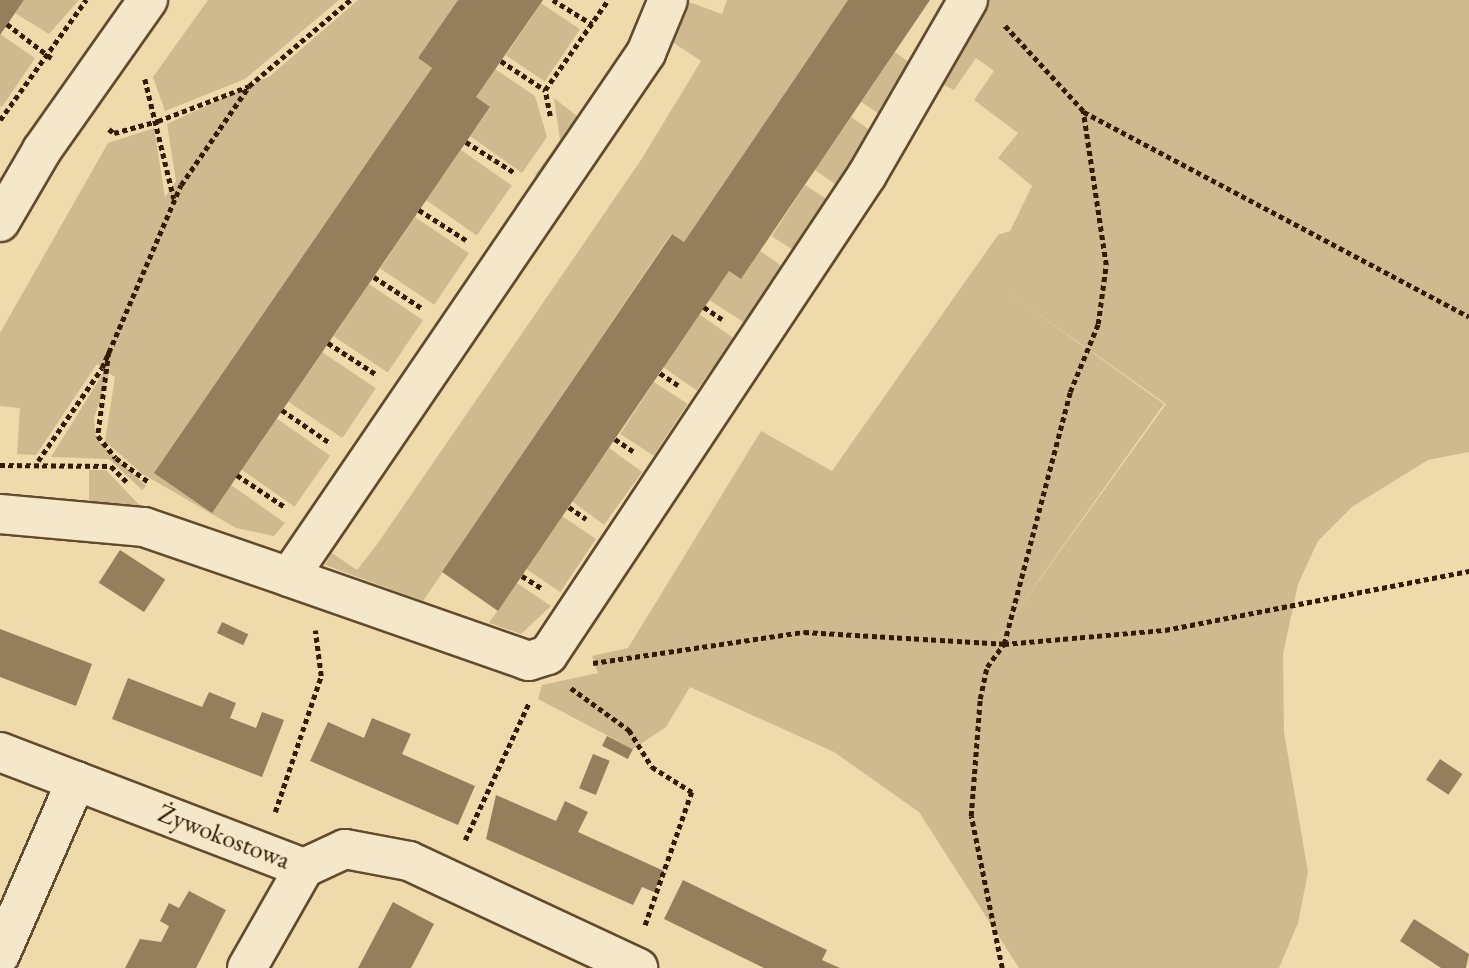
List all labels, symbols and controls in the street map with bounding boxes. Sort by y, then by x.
street label: Żywokostowa [154,798,294,876]

